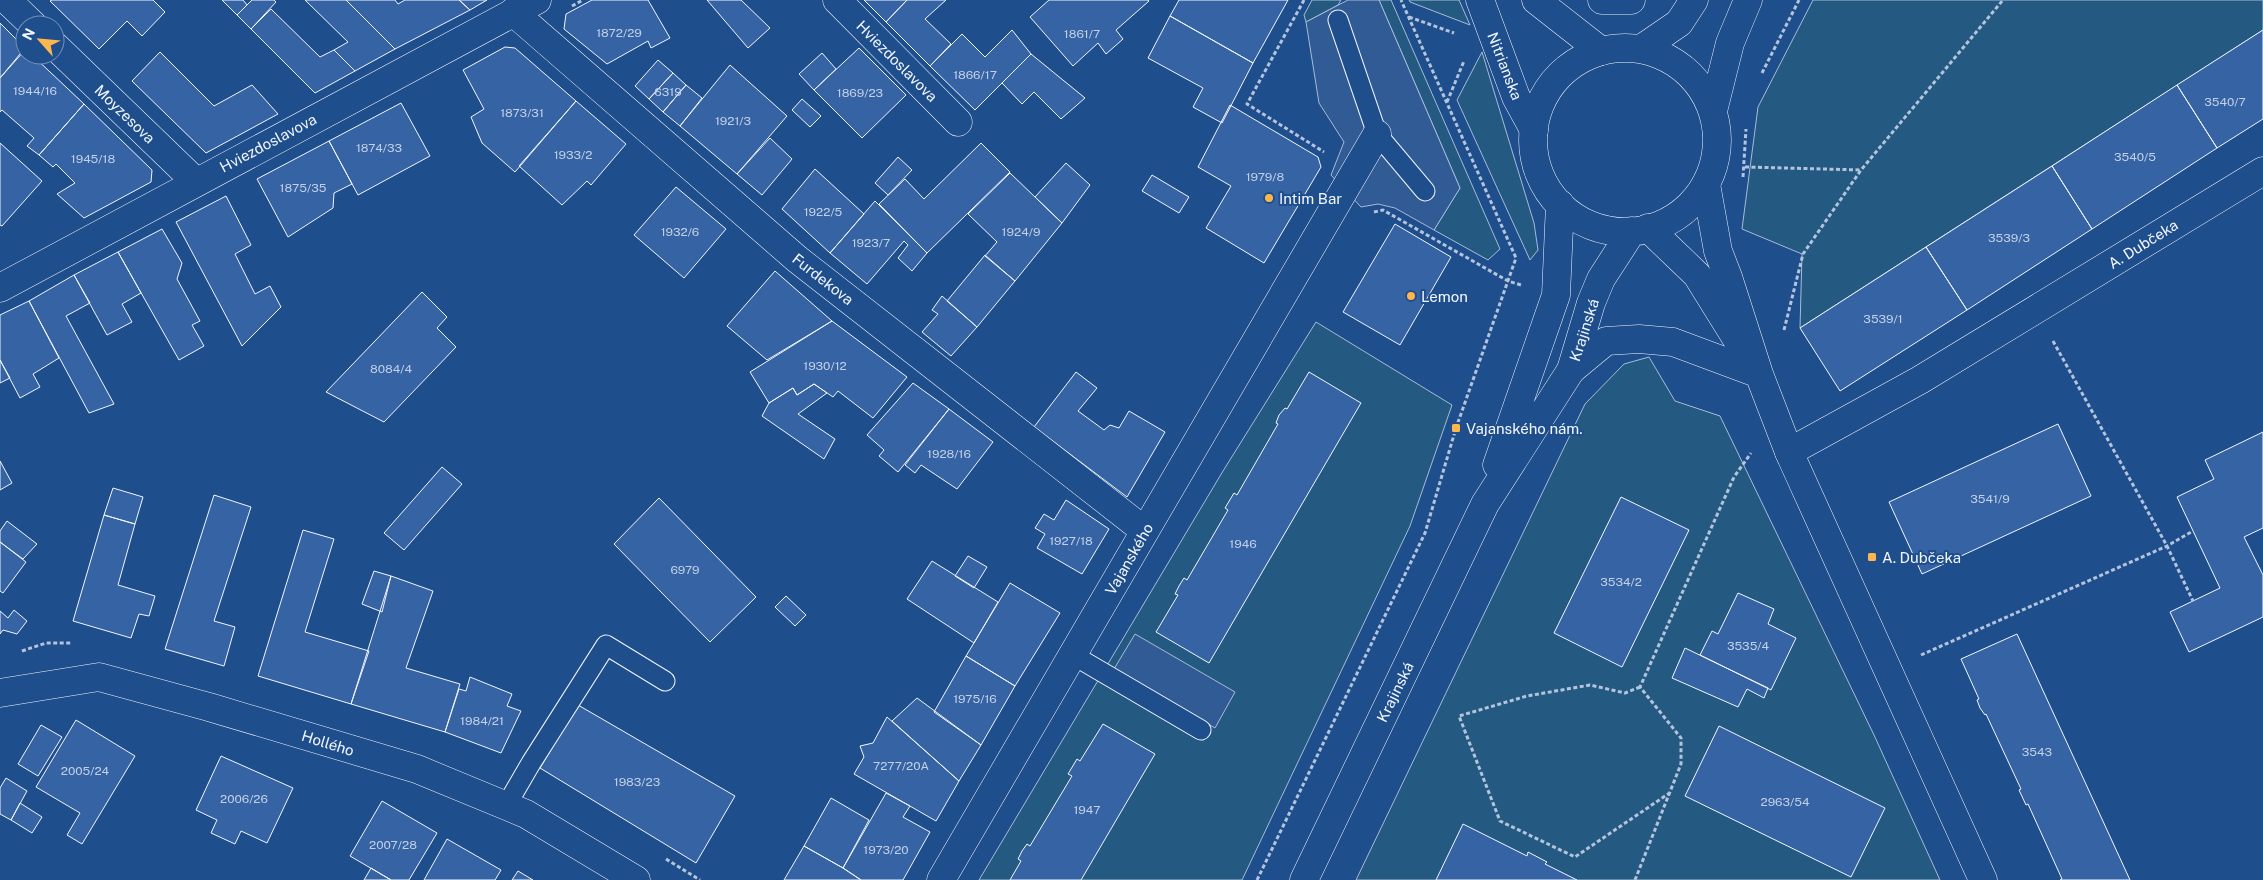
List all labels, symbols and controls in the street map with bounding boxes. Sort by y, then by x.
north arrow [15,15,65,65]
street label: Hviezdoslavova [853,17,941,105]
text: N [19,26,38,43]
house number: 1872/29 [596,26,642,40]
house number: 1861/7 [1064,27,1100,41]
street label: Nitrianska [1484,30,1526,102]
house number: 1866/17 [953,68,997,82]
street label: Moyzesova [91,81,159,147]
house number: 1944/16 [13,84,57,98]
house number: 6319 [654,85,682,99]
house number: 1869/23 [837,86,883,100]
house number: 3540/7 [2204,95,2246,109]
house number: 1873/31 [500,106,544,120]
street label: Hviezdoslavova [217,110,319,176]
house number: 1921/3 [715,114,751,128]
house number: 1874/33 [356,141,402,155]
house number: 1933/2 [554,148,592,162]
house number: 3540/5 [2114,150,2156,164]
house number: 1945/18 [71,152,115,166]
house number: 1979/8 [1246,170,1285,184]
house number: 1875/35 [280,181,327,195]
place label: Intim Bar [1279,190,1342,207]
marker: Intim Bar [1263,192,1275,204]
house number: 1922/5 [804,205,843,219]
street label: A. Dubčeka [2105,216,2181,272]
house number: 1932/6 [661,225,699,239]
house number: 1924/9 [1002,225,1040,239]
house number: 3539/3 [1988,231,2030,245]
house number: 1923/7 [852,236,890,250]
street label: Furdekova [789,250,857,308]
place label: Lemon [1421,288,1468,305]
marker: Lemon [1405,290,1417,302]
street label: Krajinská [1566,297,1602,363]
house number: 3539/1 [1863,312,1903,326]
house number: 1930/12 [803,359,847,373]
house number: 8084/4 [370,362,412,376]
place label: Vajanského nám. [1466,420,1583,437]
marker: Vajanského nám. [1450,422,1462,434]
house number: 1928/16 [927,447,971,461]
house number: 3541/9 [1970,492,2010,506]
street label: Vajanského [1102,520,1156,598]
house number: 1927/18 [1049,534,1093,548]
house number: 1946 [1229,537,1257,551]
place label: A. Dubčeka [1882,549,1961,566]
marker: A. Dubčeka [1866,551,1878,563]
house number: 6979 [670,563,700,577]
house number: 3534/2 [1600,575,1642,589]
house number: 3535/4 [1727,639,1770,653]
street label: Krajinská [1373,659,1417,725]
house number: 1975/16 [953,692,997,706]
house number: 1984/21 [460,714,504,728]
street label: Hollého [300,727,356,759]
house number: 3543 [2022,745,2052,759]
house number: 7277/20A [873,759,930,773]
house number: 2005/24 [61,764,110,778]
house number: 1983/23 [614,775,660,789]
house number: 2006/26 [220,792,268,806]
house number: 2963/54 [1761,795,1810,809]
house number: 1947 [1073,803,1101,817]
house number: 2007/28 [369,838,417,852]
house number: 1973/20 [863,843,909,857]

